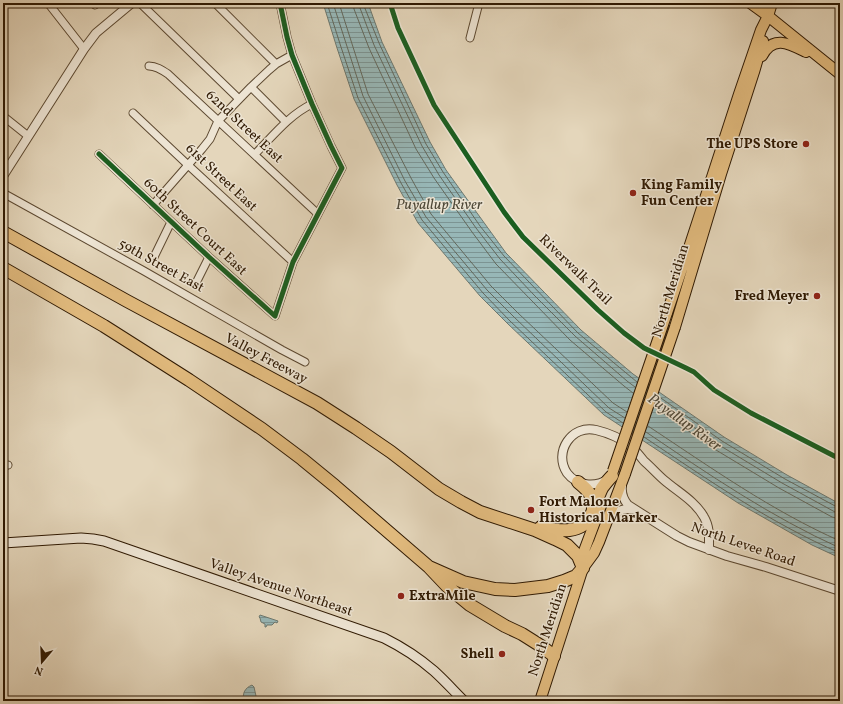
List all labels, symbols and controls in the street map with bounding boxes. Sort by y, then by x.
street label: 62nd Street East [201,86,287,168]
place label: The UPS Store [706,135,798,154]
marker: The UPS Store [801,139,811,149]
street label: 61st Street East [181,140,261,216]
street label: 60th Street Court East [139,174,251,280]
place label: King Family Fun Center [641,176,722,211]
marker: King Family Fun Center [628,188,638,198]
water label: Puyallup River [396,195,483,216]
street label: Riverwalk Trail [534,230,616,310]
street label: 59th Street East [115,235,207,298]
street label: North Meridian [648,242,694,340]
place label: Fred Meyer [734,287,809,306]
marker: Fred Meyer [812,291,822,301]
street label: Valley Freeway [221,329,311,389]
water label: Puyallup River [643,389,725,457]
place label: Fort Malone Historical Marker [539,493,658,528]
marker: Fort Malone Historical Marker [526,505,536,515]
street label: North Levee Road [688,518,798,572]
street label: Valley Avenue Northeast [207,555,355,621]
street label: North Meridian [524,581,572,679]
place label: ExtraMile [409,587,476,606]
marker: ExtraMile [396,591,406,601]
north arrow [22,642,62,682]
place label: Shell [461,645,494,664]
marker: Shell [497,649,507,659]
text: N [33,662,45,678]

